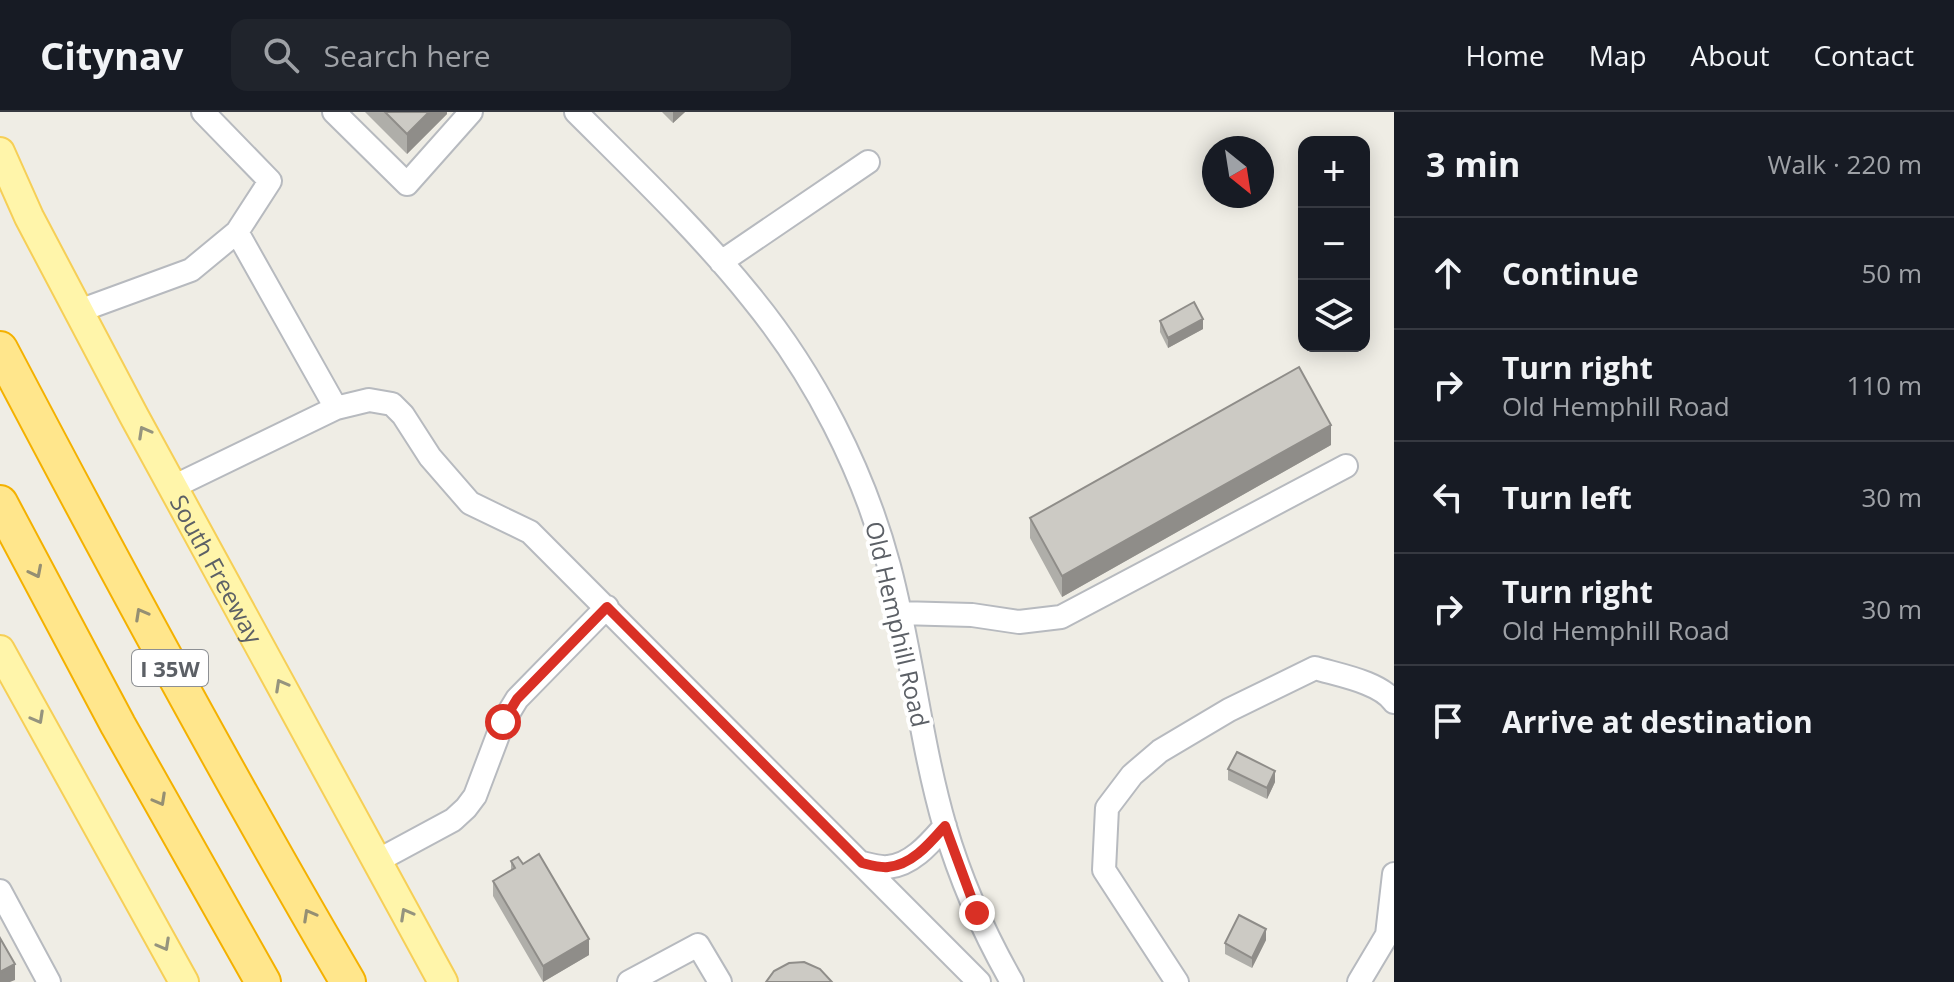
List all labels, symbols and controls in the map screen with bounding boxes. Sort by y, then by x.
search box [231,19,791,91]
text: Citynav [40,29,183,81]
icon: search [259,33,303,77]
text: Search here [323,35,491,76]
text: Home [1466,36,1545,74]
text: Map [1589,36,1647,74]
text: About [1691,36,1769,74]
text: Contact [1813,36,1914,74]
north arrow [1202,136,1274,208]
map controls [1298,136,1370,352]
button: + [1298,136,1370,208]
text: 3 min [1426,141,1520,187]
text: Walk · 220 m [1768,146,1922,182]
button: − [1298,208,1370,280]
icon: ahead [1426,251,1470,295]
text: Continue [1502,253,1639,294]
text: 50 m [1861,255,1922,291]
button: layers [1298,280,1370,352]
text: Turn right [1502,347,1653,388]
icon: right [1426,363,1470,407]
text: 110 m [1847,367,1922,403]
text: Old Hemphill Road [1502,388,1730,424]
one-way arrow [138,426,153,441]
icon: left [1426,475,1470,519]
text: Turn left [1502,477,1632,518]
text: 30 m [1861,479,1922,515]
street label: South Freeway [163,488,272,650]
street label: Old Hemphill Road [858,518,938,730]
one-way arrow [26,564,41,578]
text: Turn right [1502,571,1653,612]
icon: right [1426,587,1470,631]
text: 30 m [1861,591,1922,627]
one-way arrow [135,608,150,623]
text: Old Hemphill Road [1502,612,1730,648]
road number: I 35W [132,650,208,686]
one-way arrow [276,679,291,694]
icon: arrive [1426,699,1470,743]
text: Arrive at destination [1502,701,1813,742]
route start [485,704,521,740]
one-way arrow [28,709,44,724]
one-way arrow [150,792,166,806]
route end [959,895,995,931]
one-way arrow [400,908,415,922]
one-way arrow [303,909,319,923]
one-way arrow [154,937,170,951]

